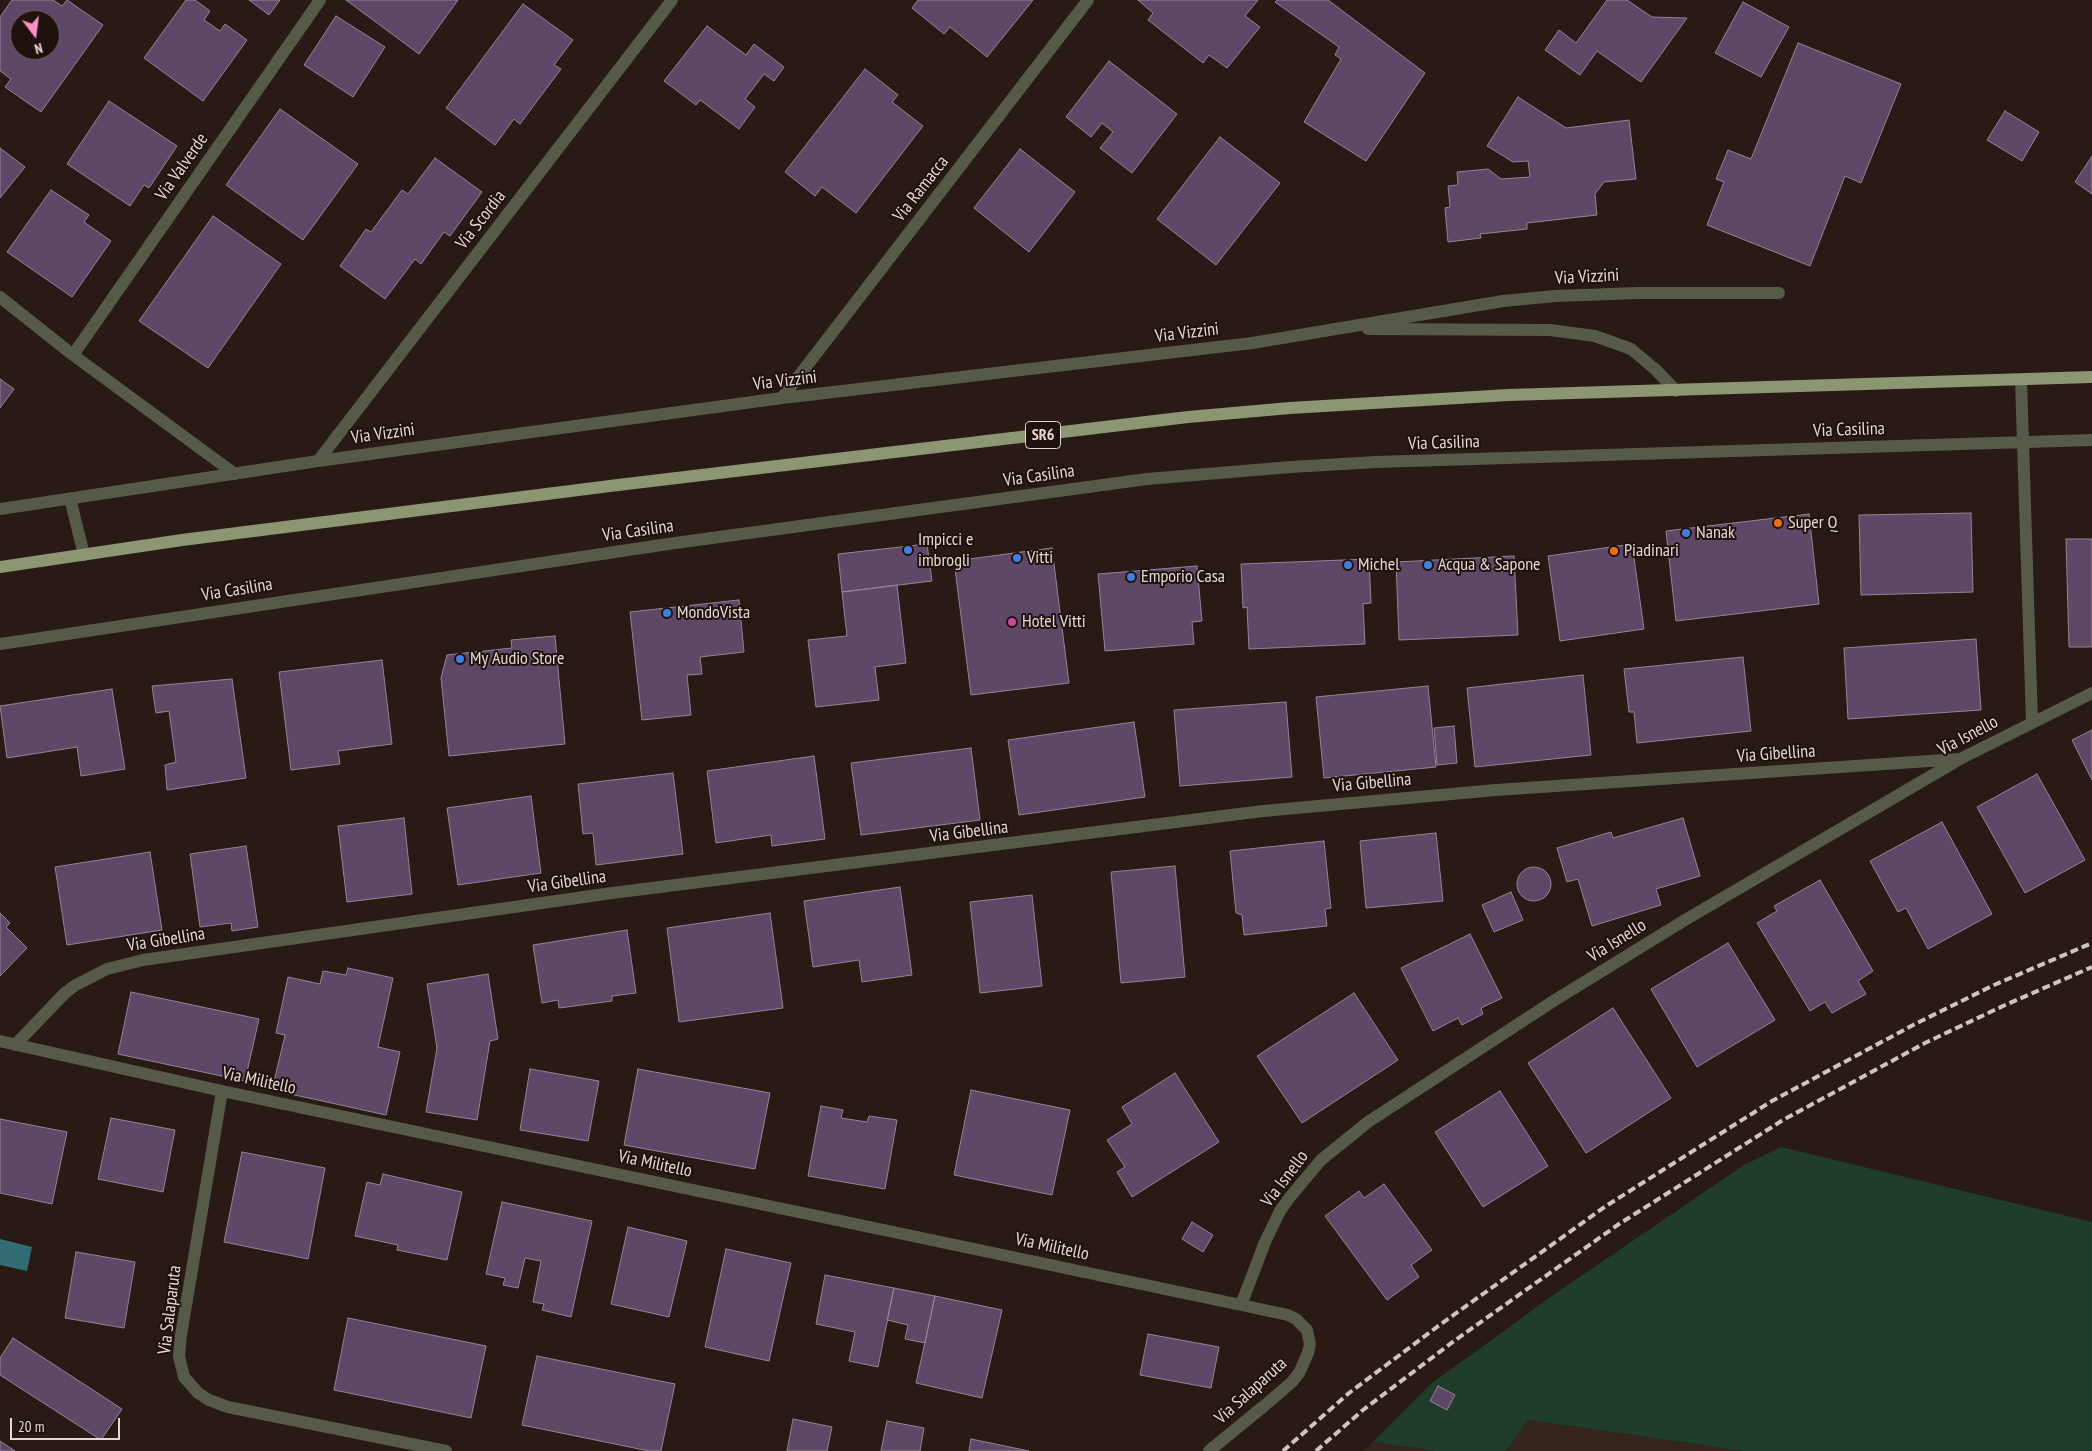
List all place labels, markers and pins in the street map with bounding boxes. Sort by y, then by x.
place label: Super Q [1788,512,1837,534]
marker: Super Q [1772,517,1784,529]
place label: Nanak [1696,522,1735,544]
marker: Nanak [1680,527,1692,539]
place label: Impicci e imbrogli [918,529,973,572]
place label: Piadinari [1624,540,1679,562]
marker: Impicci e imbrogli [902,544,914,556]
marker: Piadinari [1608,545,1620,557]
place label: Vitti [1027,547,1053,569]
marker: Vitti [1011,552,1023,564]
place label: Michel [1358,554,1399,576]
place label: Acqua & Sapone [1438,554,1540,576]
marker: Michel [1342,559,1354,571]
marker: Acqua & Sapone [1422,559,1434,571]
place label: Emporio Casa [1141,566,1225,588]
marker: Emporio Casa [1125,571,1137,583]
place label: MondoVista [677,602,750,624]
marker: MondoVista [661,607,673,619]
place label: Hotel Vitti [1022,611,1086,633]
marker: Hotel Vitti [1006,616,1018,628]
place label: My Audio Store [470,648,564,670]
marker: My Audio Store [454,653,466,665]

